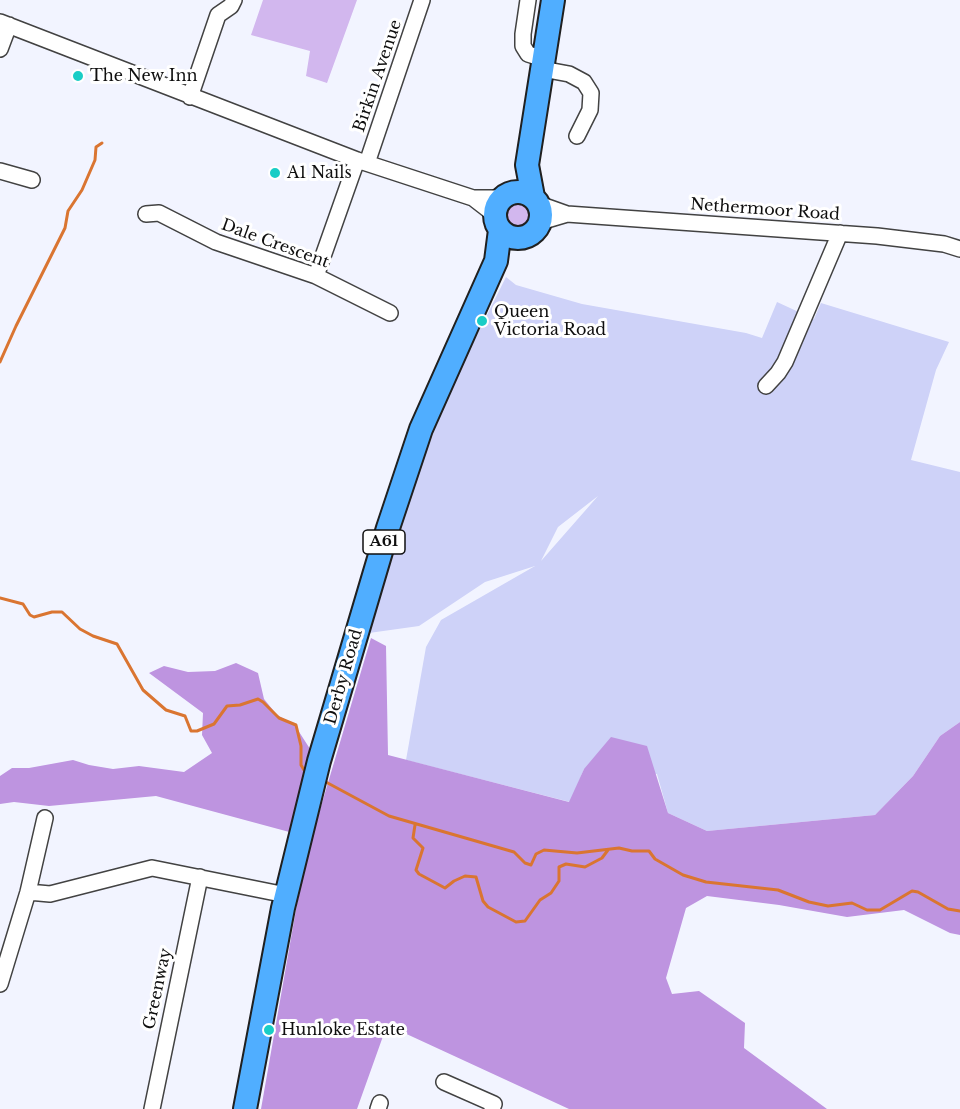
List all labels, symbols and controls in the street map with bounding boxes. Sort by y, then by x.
street label: Birkin Avenue [350,17,406,135]
place label: The New Inn [90,66,197,86]
marker: The New Inn [71,69,85,83]
place label: A1 Nails [287,163,352,183]
marker: A1 Nails [268,166,282,180]
street label: Nethermoor Road [690,195,840,225]
street label: Dale Crescent [218,216,332,272]
place label: Queen Victoria Road [494,302,606,340]
marker: Queen Victoria Road [475,314,489,328]
road number: A61 [363,530,405,554]
street label: Derby Road [321,627,367,727]
street label: Greenway [140,947,176,1031]
place label: Hunloke Estate [281,1020,405,1040]
marker: Hunloke Estate [262,1023,276,1037]

